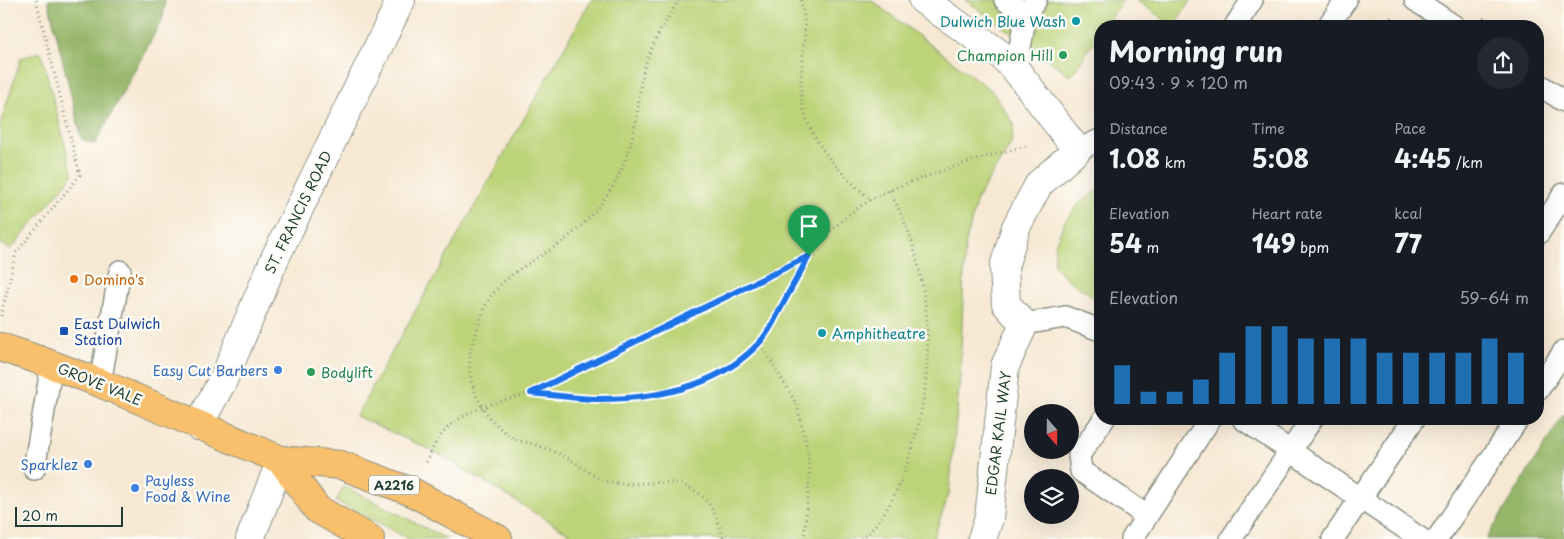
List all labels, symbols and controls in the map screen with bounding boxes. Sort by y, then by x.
place label: Dulwich Blue Wash [940,11,1066,32]
marker: Dulwich Blue Wash [1070,15,1082,27]
text: Morning run [1109,29,1283,72]
button: share [1477,37,1529,89]
place label: Champion Hill [957,45,1053,66]
marker: Champion Hill [1057,49,1069,61]
text: 09:43 · 9 × 120 m [1109,70,1248,94]
text: Distance [1109,118,1168,139]
text: Time [1252,118,1285,139]
text: Pace [1394,118,1426,139]
text: 1.08 [1109,139,1160,177]
text: 5:08 [1252,139,1309,177]
text: 4:45 [1394,139,1452,177]
street label: ST. FRANCIS ROAD [259,147,337,277]
text: km [1160,152,1186,173]
text: /km [1452,152,1483,173]
text: Elevation [1109,203,1169,224]
text: Heart rate [1252,203,1322,224]
text: kcal [1394,203,1422,224]
pin [788,205,830,256]
icon: arrive [795,212,823,240]
text: 54 [1109,224,1142,262]
text: 149 [1252,224,1296,262]
text: 77 [1394,224,1422,262]
text: m [1142,237,1159,258]
text: bpm [1296,237,1329,258]
place label: Domino's [84,269,144,290]
marker: Domino's [68,273,80,285]
text: Elevation [1109,285,1178,309]
text: 59–64 m [1460,285,1529,309]
place label: East Dulwich Station [74,313,160,350]
place label: Amphitheatre [832,323,926,344]
marker: East Dulwich Station [58,325,70,337]
marker: Amphitheatre [816,327,828,339]
street label: GROVE VALE [55,358,145,410]
place label: Easy Cut Barbers [153,360,268,381]
place label: Bodylift [321,362,373,383]
marker: Easy Cut Barbers [272,364,284,376]
marker: Bodylift [305,366,317,378]
street label: EDGAR KAIL WAY [980,370,1016,496]
north arrow [1024,404,1079,459]
map controls [1024,404,1079,524]
place label: Sparklez [20,454,78,475]
marker: Sparklez [82,458,94,470]
button: layers [1024,469,1079,524]
place label: Payless Food & Wine [145,470,231,507]
road number: A2216 [369,476,419,494]
marker: Payless Food & Wine [129,482,141,494]
scale bar [15,504,122,527]
text: 20 m [22,505,58,526]

